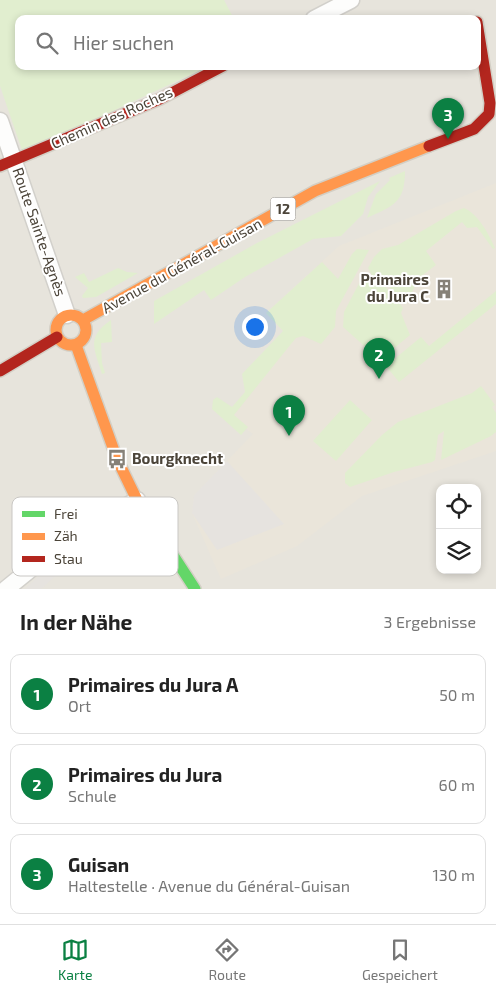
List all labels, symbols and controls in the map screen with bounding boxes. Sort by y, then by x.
search box [15,15,481,70]
icon: search [33,29,61,57]
text: Hier suchen [73,31,174,54]
street label: Chemin des Roches [48,82,175,152]
pin: 3 [432,98,464,139]
street label: Route Sainte-Agnès [9,165,70,298]
road number: 12 [270,198,296,220]
street label: Avenue du Général-Guisan [99,214,264,317]
place label: Primaires du Jura C [361,270,429,305]
building icon: Primaires du Jura C [433,278,455,300]
your location [242,314,268,340]
pin: 2 [363,338,395,379]
pin: 1 [273,395,305,436]
bus stop icon: Bourgknecht [106,448,128,470]
place label: Bourgknecht [132,449,223,467]
map controls [436,484,481,574]
button: locate [436,484,481,529]
legend [12,497,178,576]
text: Frei [54,505,78,522]
text: Zäh [54,527,78,544]
button: layers [436,529,481,574]
text: Stau [54,550,83,567]
text: In der Nähe [20,609,132,634]
text: 3 Ergebnisse [384,612,476,631]
text: Primaires du Jura A [68,673,238,696]
text: 1 [34,685,40,704]
text: 50 m [439,685,475,704]
text: Ort [68,696,91,715]
text: Primaires du Jura [68,763,222,786]
text: 2 [32,775,42,794]
text: 60 m [439,775,475,794]
text: Schule [68,786,117,805]
text: Guisan [68,853,129,876]
text: 3 [32,865,42,884]
text: 130 m [433,865,475,884]
text: Haltestelle · Avenue du Général-Guisan [68,876,350,895]
tab: Karte [58,936,92,983]
tab: Route [209,936,246,983]
tab: Gespeichert [362,936,438,983]

